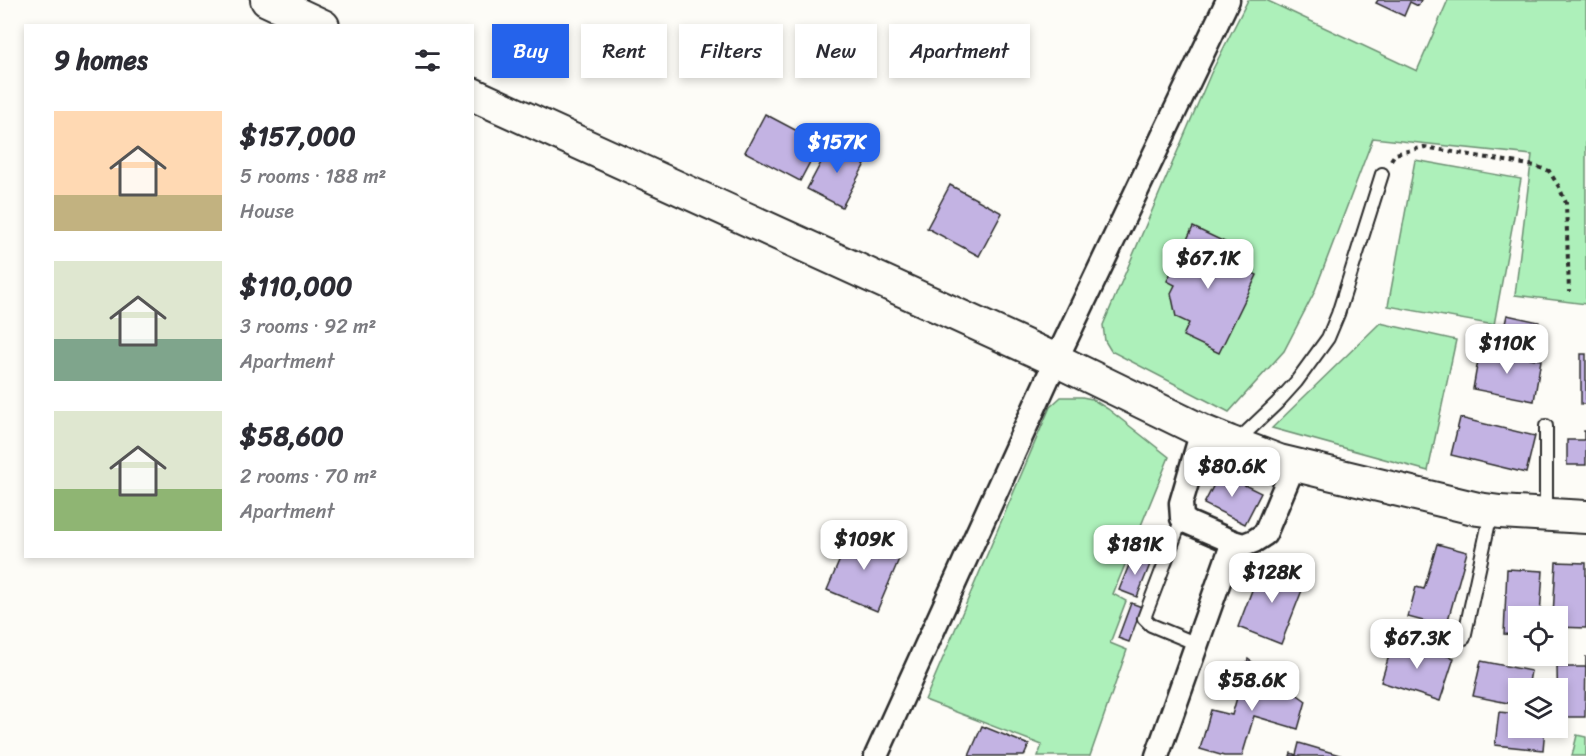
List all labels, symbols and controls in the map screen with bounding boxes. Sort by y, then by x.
chip: Buy [492,24,569,78]
chip: Rent [581,24,667,78]
chip: Filters [679,24,783,78]
chip: New [795,24,877,78]
chip: Apartment [889,24,1030,78]
text: 9 homes [54,37,148,83]
icon: filters [411,44,444,77]
text: $157,000 [240,113,356,159]
pin: $157K [795,123,879,174]
text: $157K [808,125,866,160]
icon: home [102,135,174,207]
text: 5 rooms · 188 m² [240,159,386,194]
text: House [240,194,294,229]
pin: $67.1K [1159,239,1257,290]
text: $67.1K [1176,241,1240,276]
text: $110,000 [240,263,353,309]
icon: home [102,285,174,357]
text: 3 rooms · 92 m² [240,309,376,344]
pin: $110K [1465,324,1549,375]
text: $110K [1479,326,1535,361]
text: Apartment [240,344,334,379]
text: $58,600 [240,413,344,459]
icon: home [102,435,174,507]
pin: $80.6K [1183,447,1281,498]
text: $80.6K [1198,449,1266,484]
text: 2 rooms · 70 m² [240,459,377,494]
text: Apartment [240,494,334,529]
pin: $109K [822,520,906,571]
text: $109K [834,522,894,557]
pin: $181K [1093,525,1177,576]
text: $181K [1108,527,1162,562]
pin: $128K [1230,553,1314,604]
text: $128K [1243,555,1301,590]
map controls [1508,606,1568,738]
button: locate [1508,606,1568,666]
pin: $67.3K [1368,619,1466,670]
text: $67.3K [1384,621,1450,656]
pin: $58.6K [1203,661,1301,712]
text: $58.6K [1218,663,1286,698]
button: layers [1508,678,1568,738]

